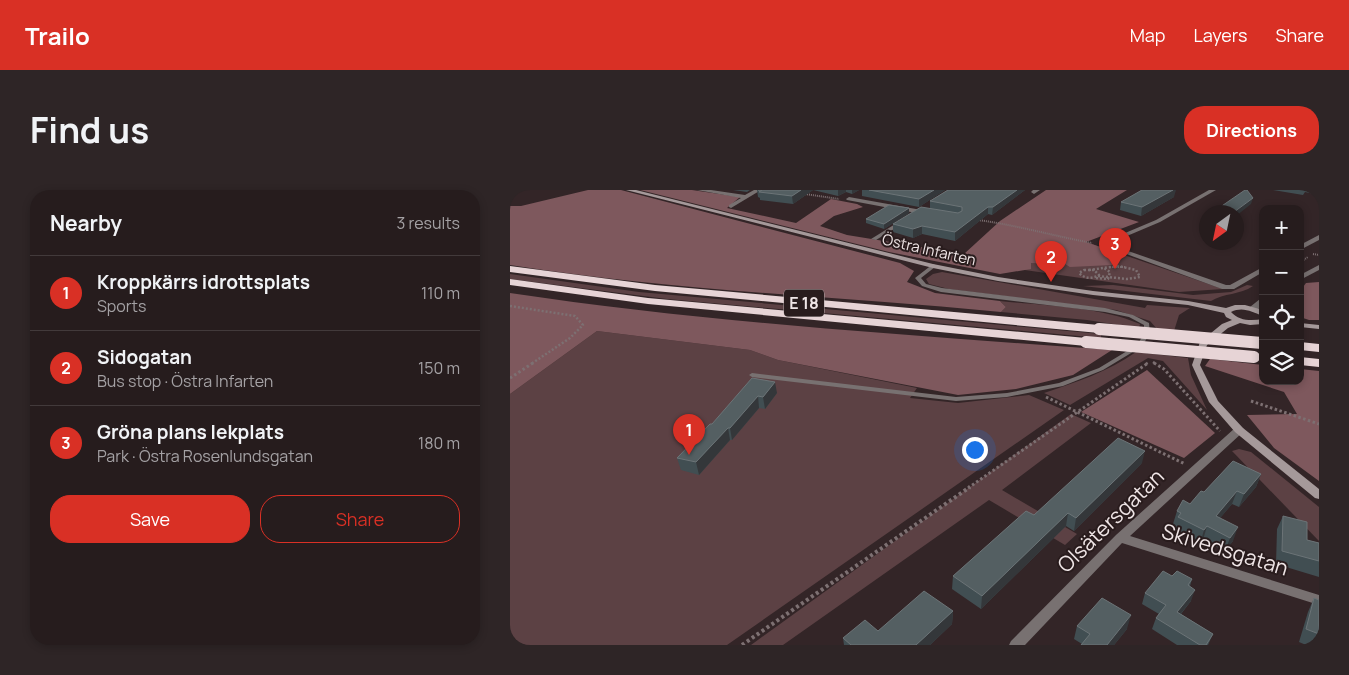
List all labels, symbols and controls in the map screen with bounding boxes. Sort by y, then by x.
text: Trailo [25,19,90,52]
text: Map [1130,23,1165,47]
text: Layers [1193,23,1247,47]
text: Share [1275,23,1324,47]
text: Find us [30,106,149,154]
button: Directions [1184,106,1319,154]
north arrow [1199,205,1244,250]
map controls [1259,205,1304,385]
button: + [1259,205,1304,250]
text: Nearby [50,209,122,237]
text: 3 results [397,212,460,234]
pin: 3 [1099,228,1131,269]
street label: Östra Infarten [880,229,978,271]
pin: 2 [1035,241,1067,282]
button: − [1259,250,1304,295]
text: Kroppkärrs idrottsplats [97,269,310,295]
text: 1 [62,282,70,304]
text: 110 m [421,282,460,304]
road number: E 18 [784,290,824,316]
text: Sports [97,295,146,317]
button: locate [1259,295,1304,340]
button: layers [1259,340,1304,385]
text: Sidogatan [97,344,192,370]
text: 2 [61,357,71,379]
text: 150 m [418,357,460,379]
text: Bus stop · Östra Infarten [97,370,273,392]
pin: 1 [673,414,705,455]
text: Gröna plans lekplats [97,419,284,445]
text: 3 [61,432,71,454]
text: 180 m [418,432,460,454]
your location [962,437,988,463]
text: Park · Östra Rosenlundsgatan [97,445,313,467]
street label: Olsätersgatan [1051,462,1170,578]
button: Save [50,495,250,543]
button: Share [260,495,460,543]
street label: Skivedsgatan [1159,517,1292,582]

